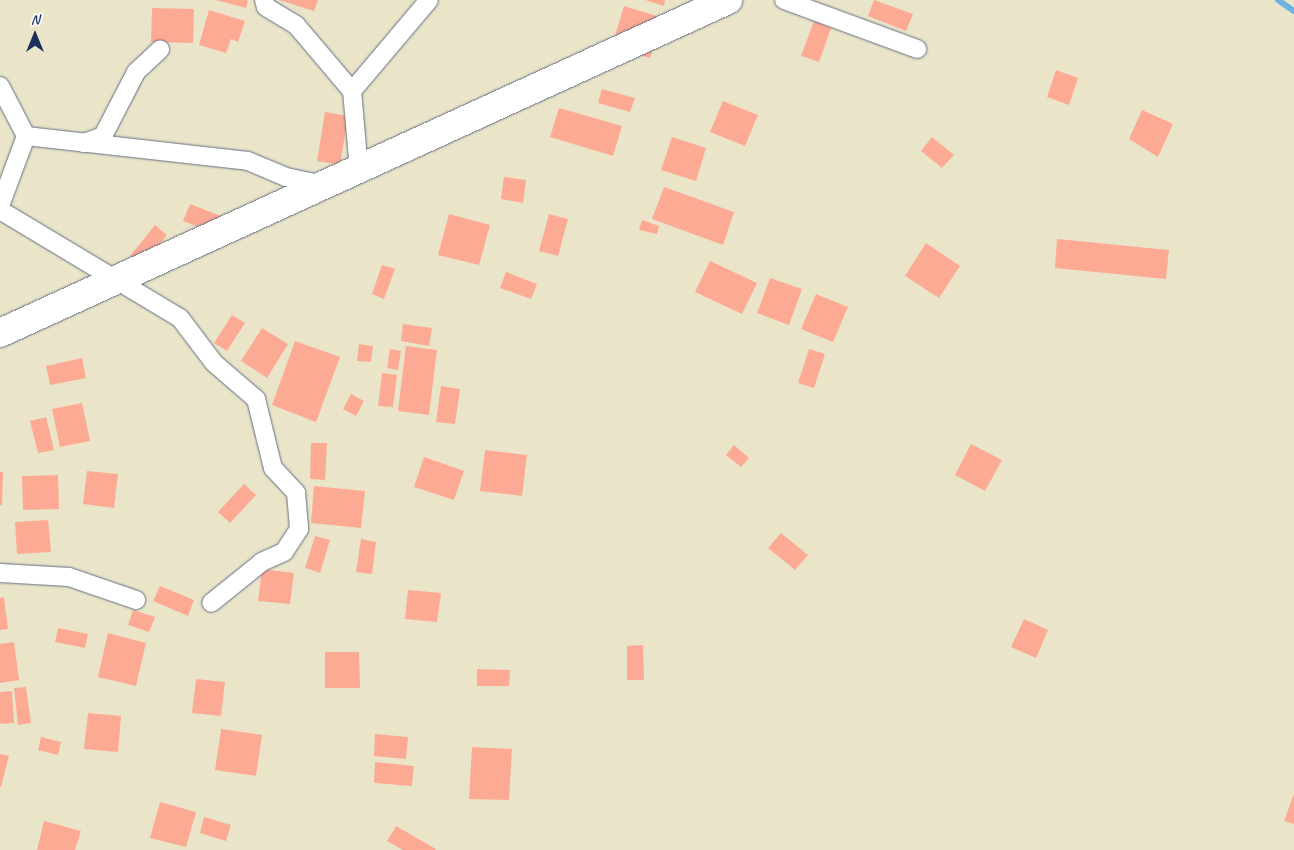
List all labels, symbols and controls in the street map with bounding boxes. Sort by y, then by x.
north arrow [10,10,60,60]
text: N [31,11,39,28]

